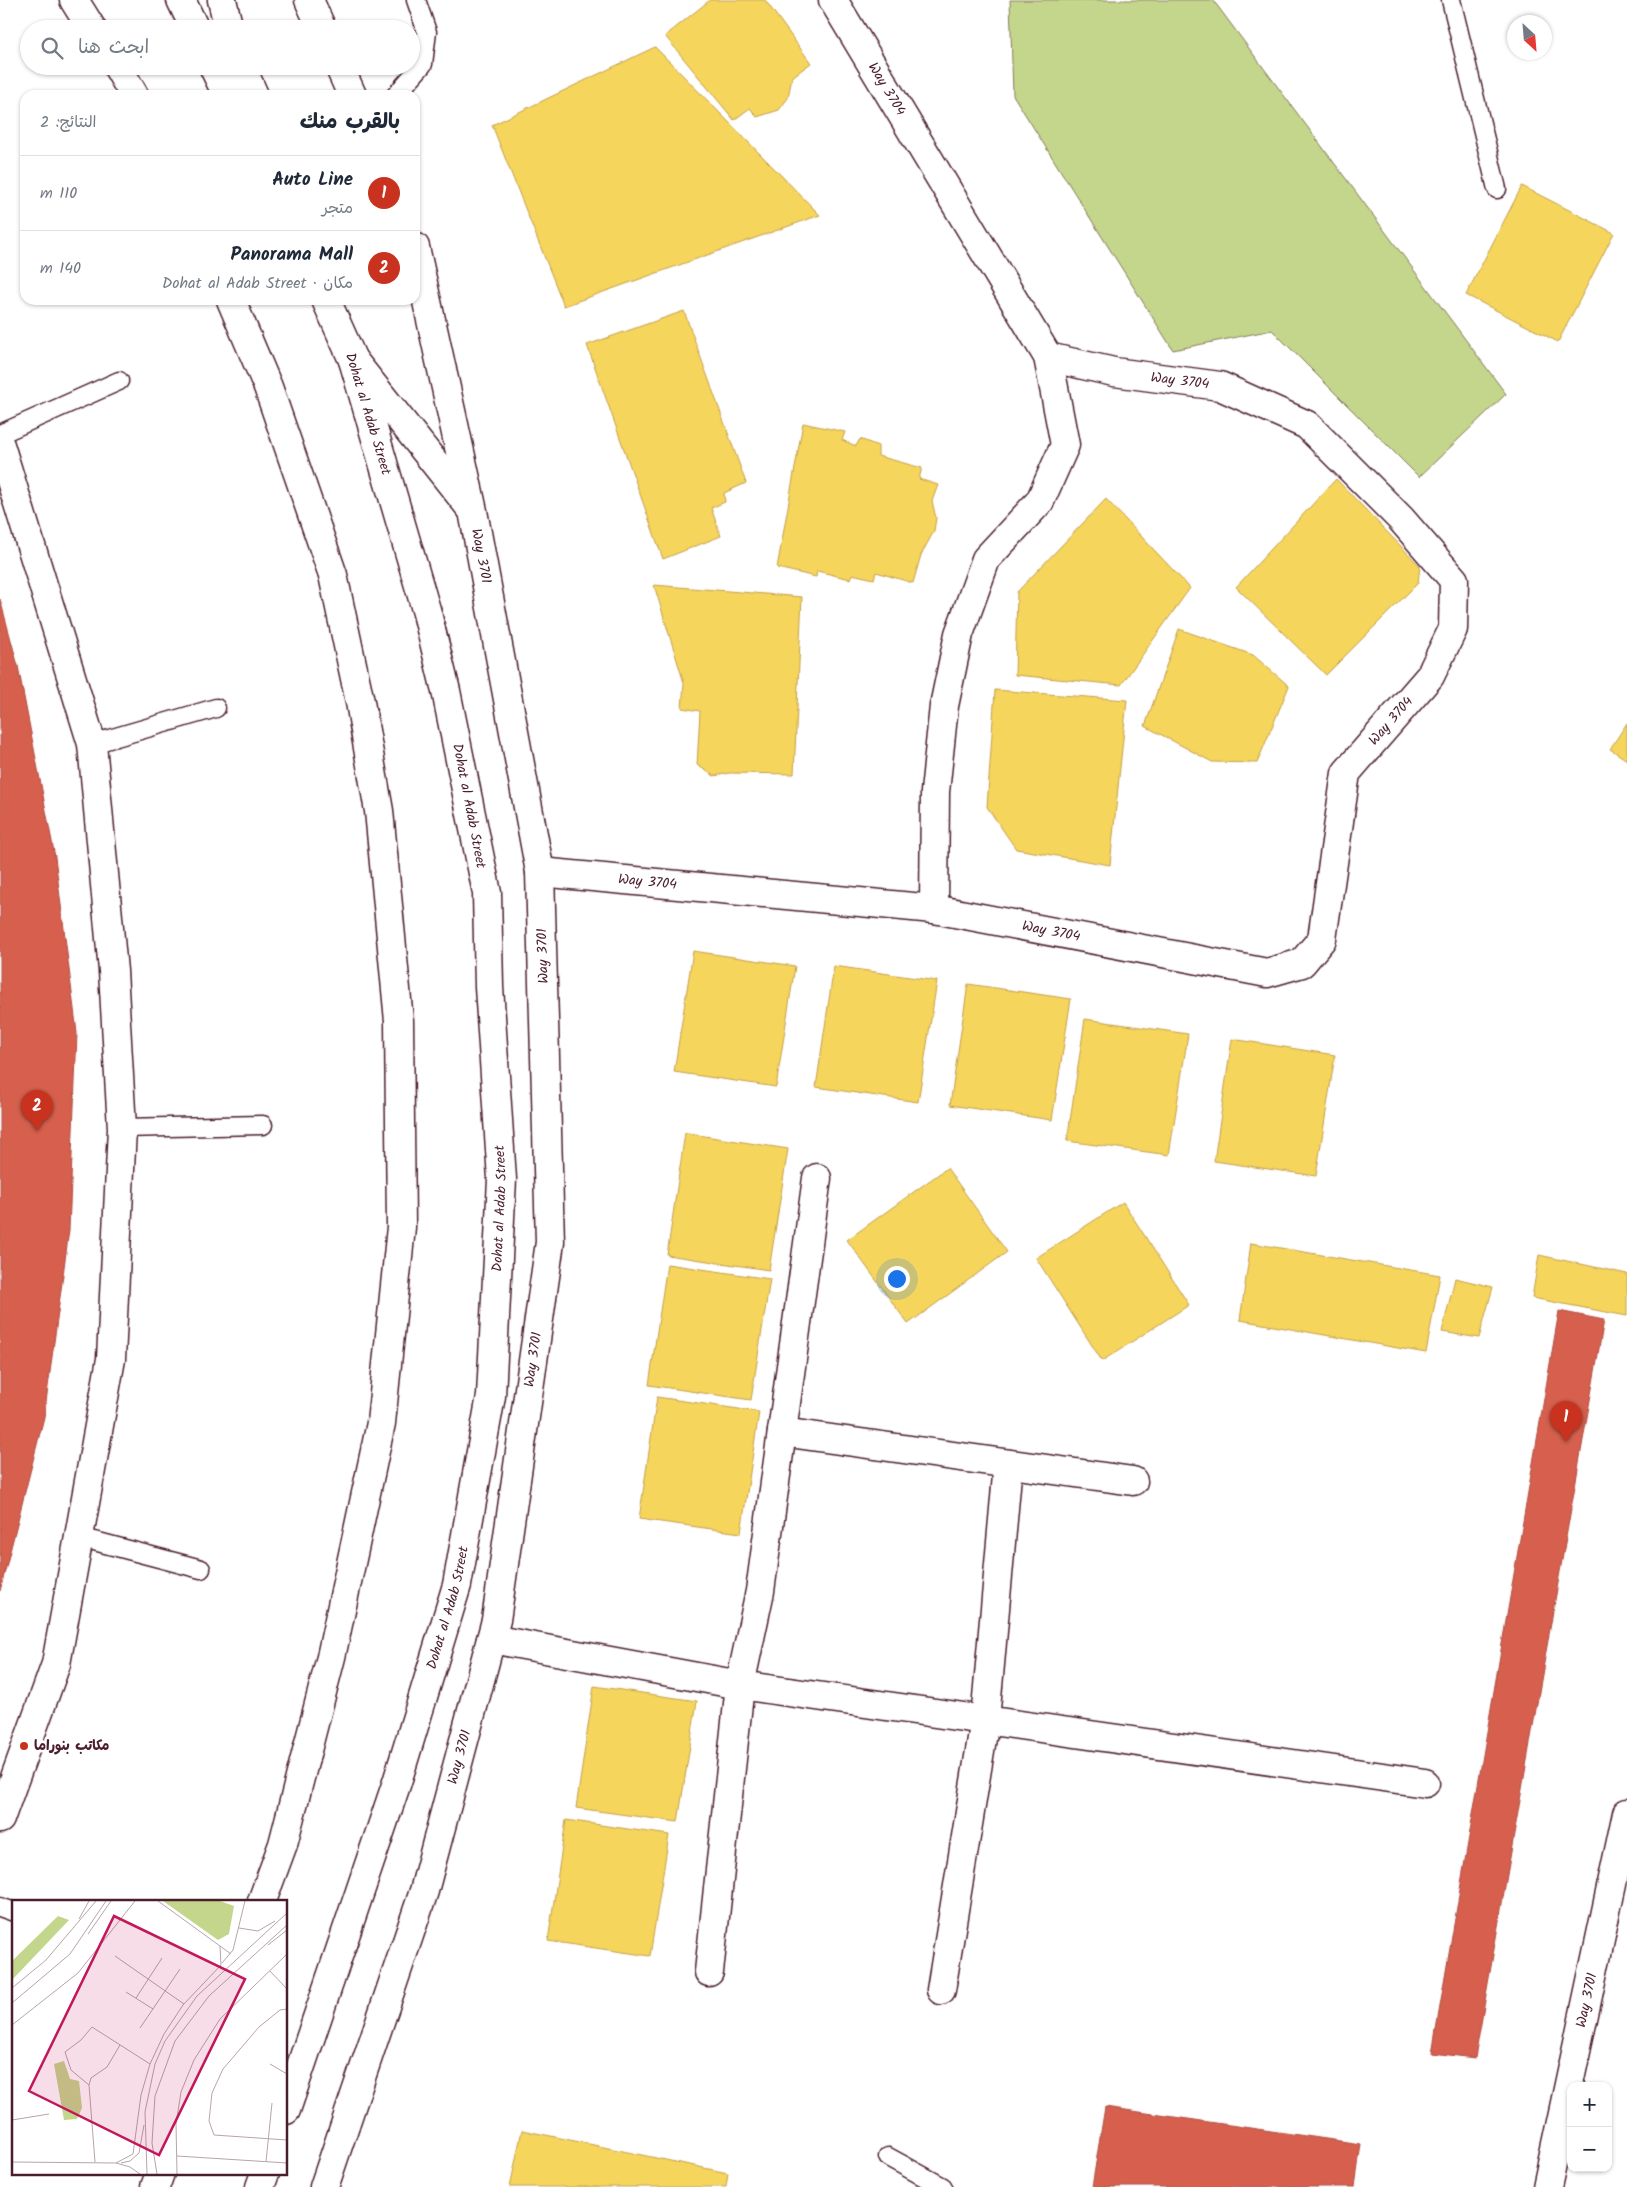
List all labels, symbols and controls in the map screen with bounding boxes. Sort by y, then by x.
north arrow [1507,15,1552,60]
search box [20,20,420,75]
text: ابحث هنا [78,33,149,63]
icon: search [38,34,66,62]
street label: Way 3704 [862,58,911,120]
text: بالقرب منك [300,106,400,139]
text: النتائج: 2 [40,110,97,135]
text: Auto Line [272,165,353,195]
text: 110 m [40,181,77,206]
text: 1 [382,181,386,206]
text: متجر [322,196,353,221]
text: Panorama Mall [230,240,353,270]
text: 140 m [40,256,81,281]
text: 2 [379,256,389,281]
text: مكان · Dohat al Adab Street [162,271,353,296]
street label: Dohat al Adab Street [339,350,397,478]
street label: Way 3704 [1149,366,1211,396]
street label: Way 3701 [465,527,497,585]
street label: Way 3704 [1363,691,1419,750]
street label: Dohat al Adab Street [446,742,492,871]
street label: Way 3704 [617,868,678,896]
street label: Way 3704 [1020,915,1082,948]
street label: Way 3701 [531,928,555,984]
pin: 2 [21,1090,53,1131]
street label: Dohat al Adab Street [486,1144,513,1272]
your location [884,1266,910,1292]
street label: Way 3701 [518,1330,548,1389]
pin: 1 [1550,1401,1582,1442]
street label: Dohat al Adab Street [421,1544,475,1672]
street label: Way 3701 [442,1727,477,1787]
place label: مكاتب بنوراما [34,1735,110,1757]
marker: مكاتب بنوراما [18,1740,30,1752]
inset map [12,1900,288,2174]
street label: Way 3701 [1570,1971,1604,2030]
map controls [1567,2082,1612,2172]
button: + [1567,2082,1612,2127]
button: − [1567,2127,1612,2172]

